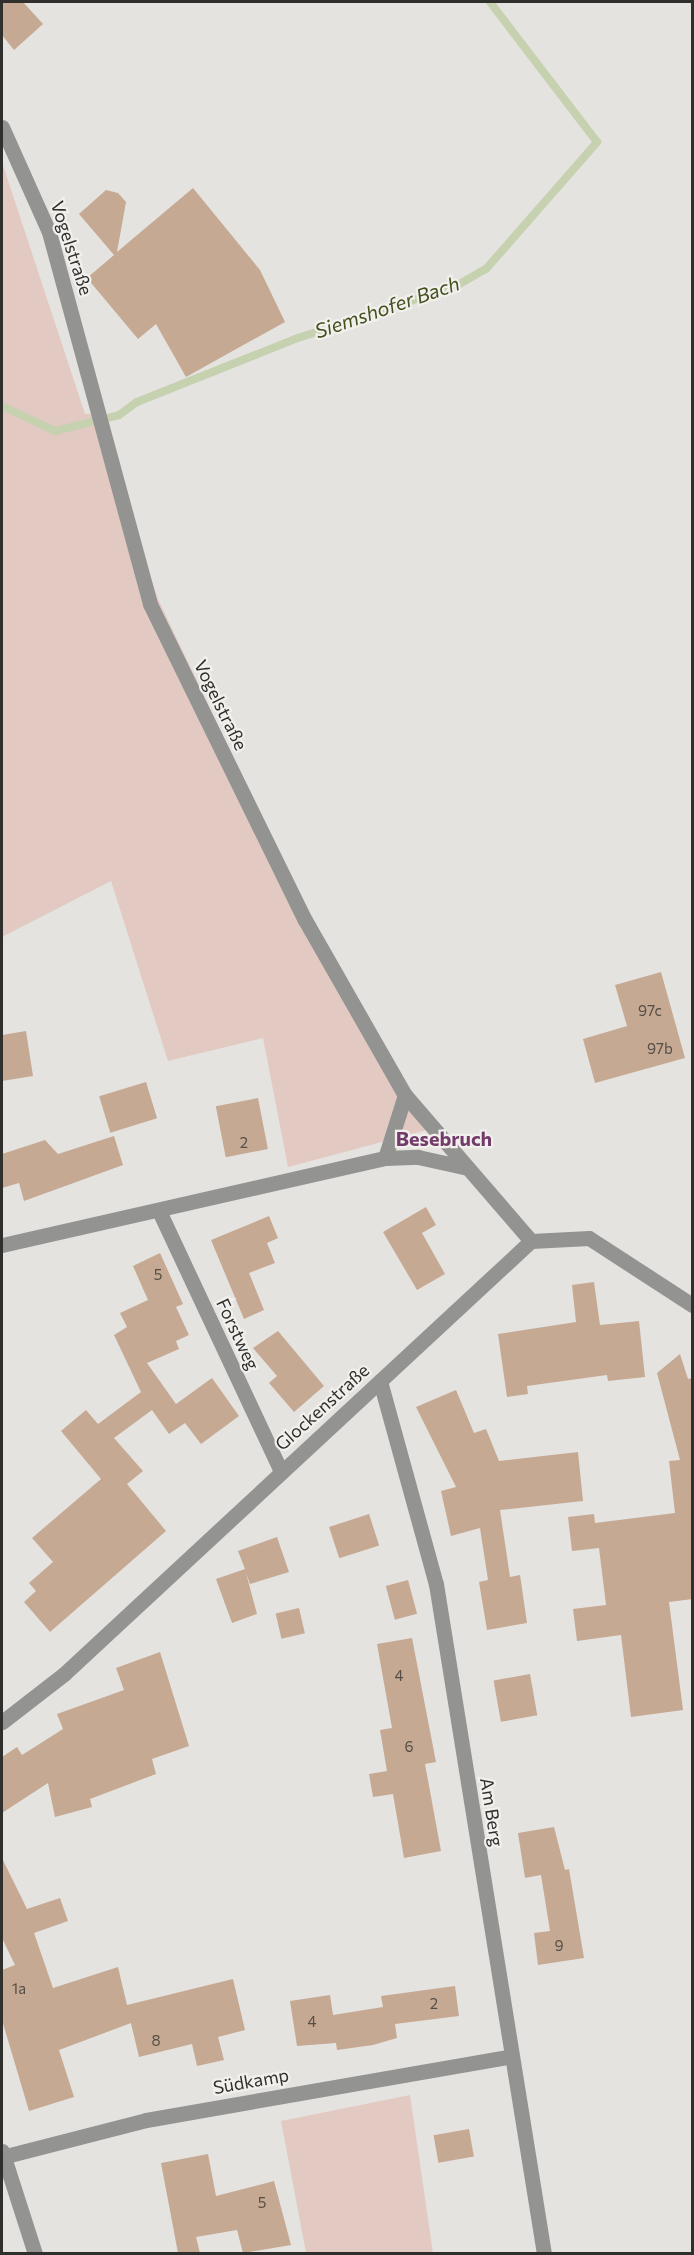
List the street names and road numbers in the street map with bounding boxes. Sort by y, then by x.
street label: Vogelstraße [47,198,97,298]
street label: Vogelstraße [190,656,252,754]
street label: Forstweg [212,1295,264,1373]
street label: Glockenstraße [271,1359,373,1455]
street label: Am Berg [476,1776,508,1848]
street label: Südkamp [211,2064,291,2098]

